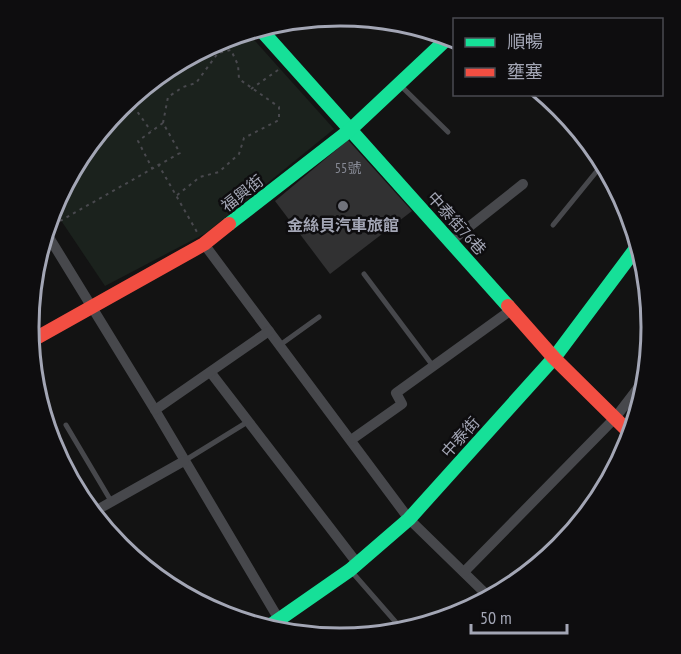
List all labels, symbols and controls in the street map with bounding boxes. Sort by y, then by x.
legend [453,18,663,96]
text: 順暢 [507,30,543,53]
text: 壅塞 [507,60,543,83]
house number: 55號 [335,159,361,177]
street label: 福興街 [217,170,267,216]
street label: 中泰街76巷 [423,187,491,259]
marker: 金絲貝汽車旅館 [336,199,350,213]
place label: 金絲貝汽車旅館 [287,215,399,235]
street label: 中泰街 [437,412,483,462]
scale bar [471,597,567,635]
text: 50 m [480,606,512,629]

